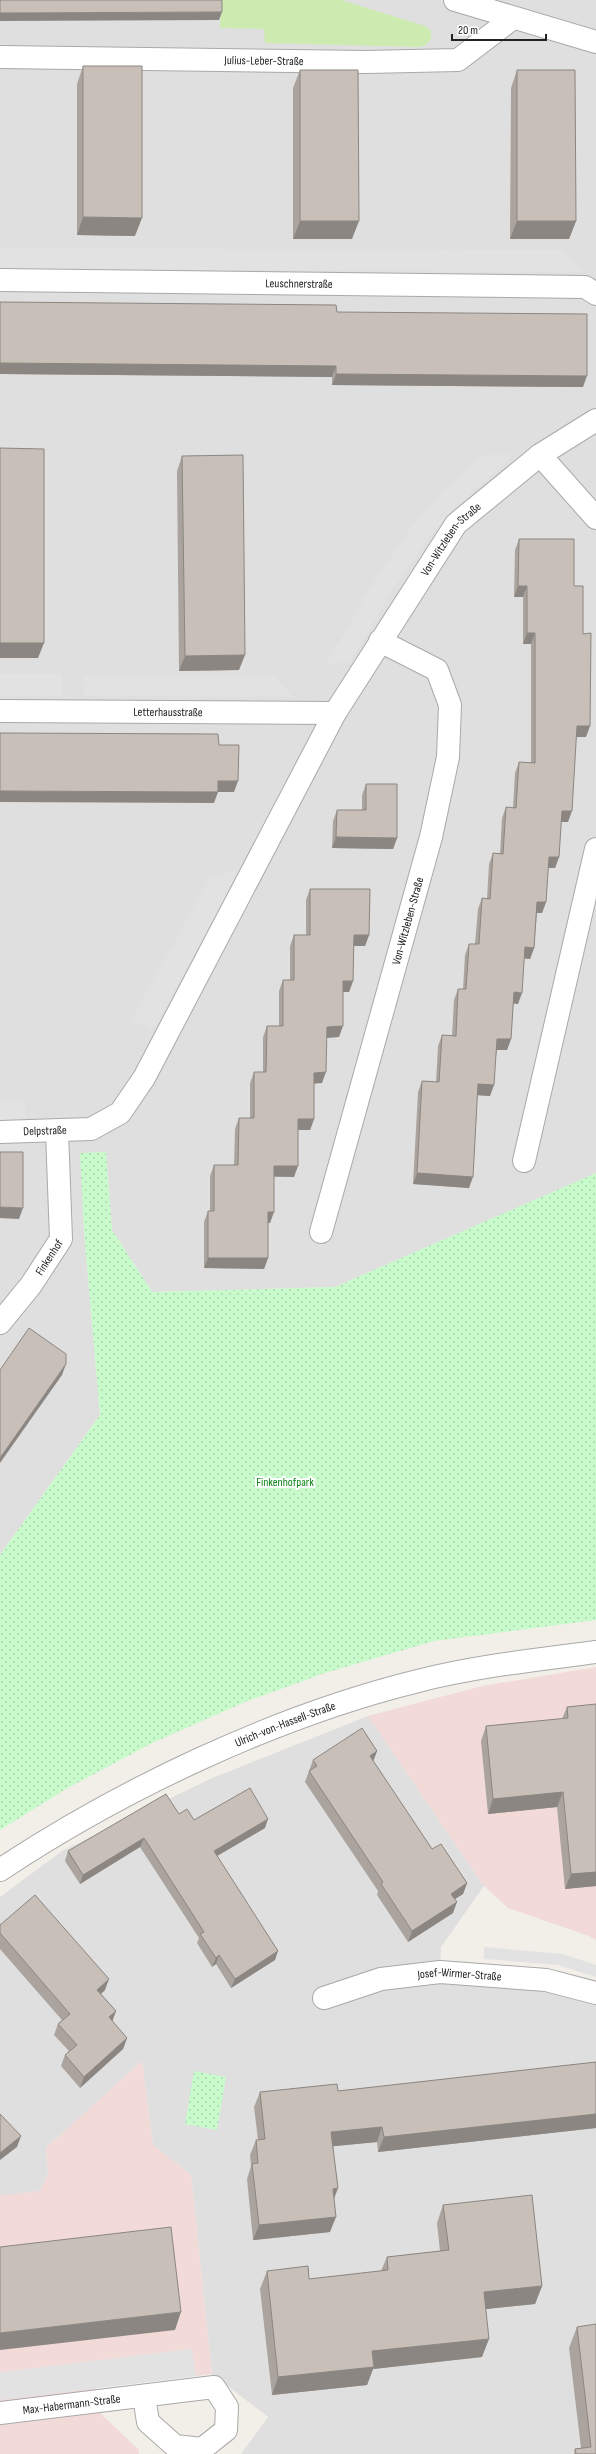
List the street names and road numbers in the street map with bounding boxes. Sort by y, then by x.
street label: Julius-Leber-Straße [223,53,304,69]
street label: Leuschnerstraße [265,276,333,291]
street label: Von-Witzleben-Straße [417,499,484,579]
street label: Letterhausstraße [133,704,203,720]
street label: Von-Witzleben-Straße [388,875,427,966]
street label: Delpstraße [23,1122,67,1139]
street label: Finkenhof [32,1236,67,1278]
street label: Ulrich-von-Hassell-Straße [232,1698,338,1750]
street label: Josef-Wirmer-Straße [416,1964,502,1984]
street label: Max-Habermann-Straße [22,2391,121,2418]

